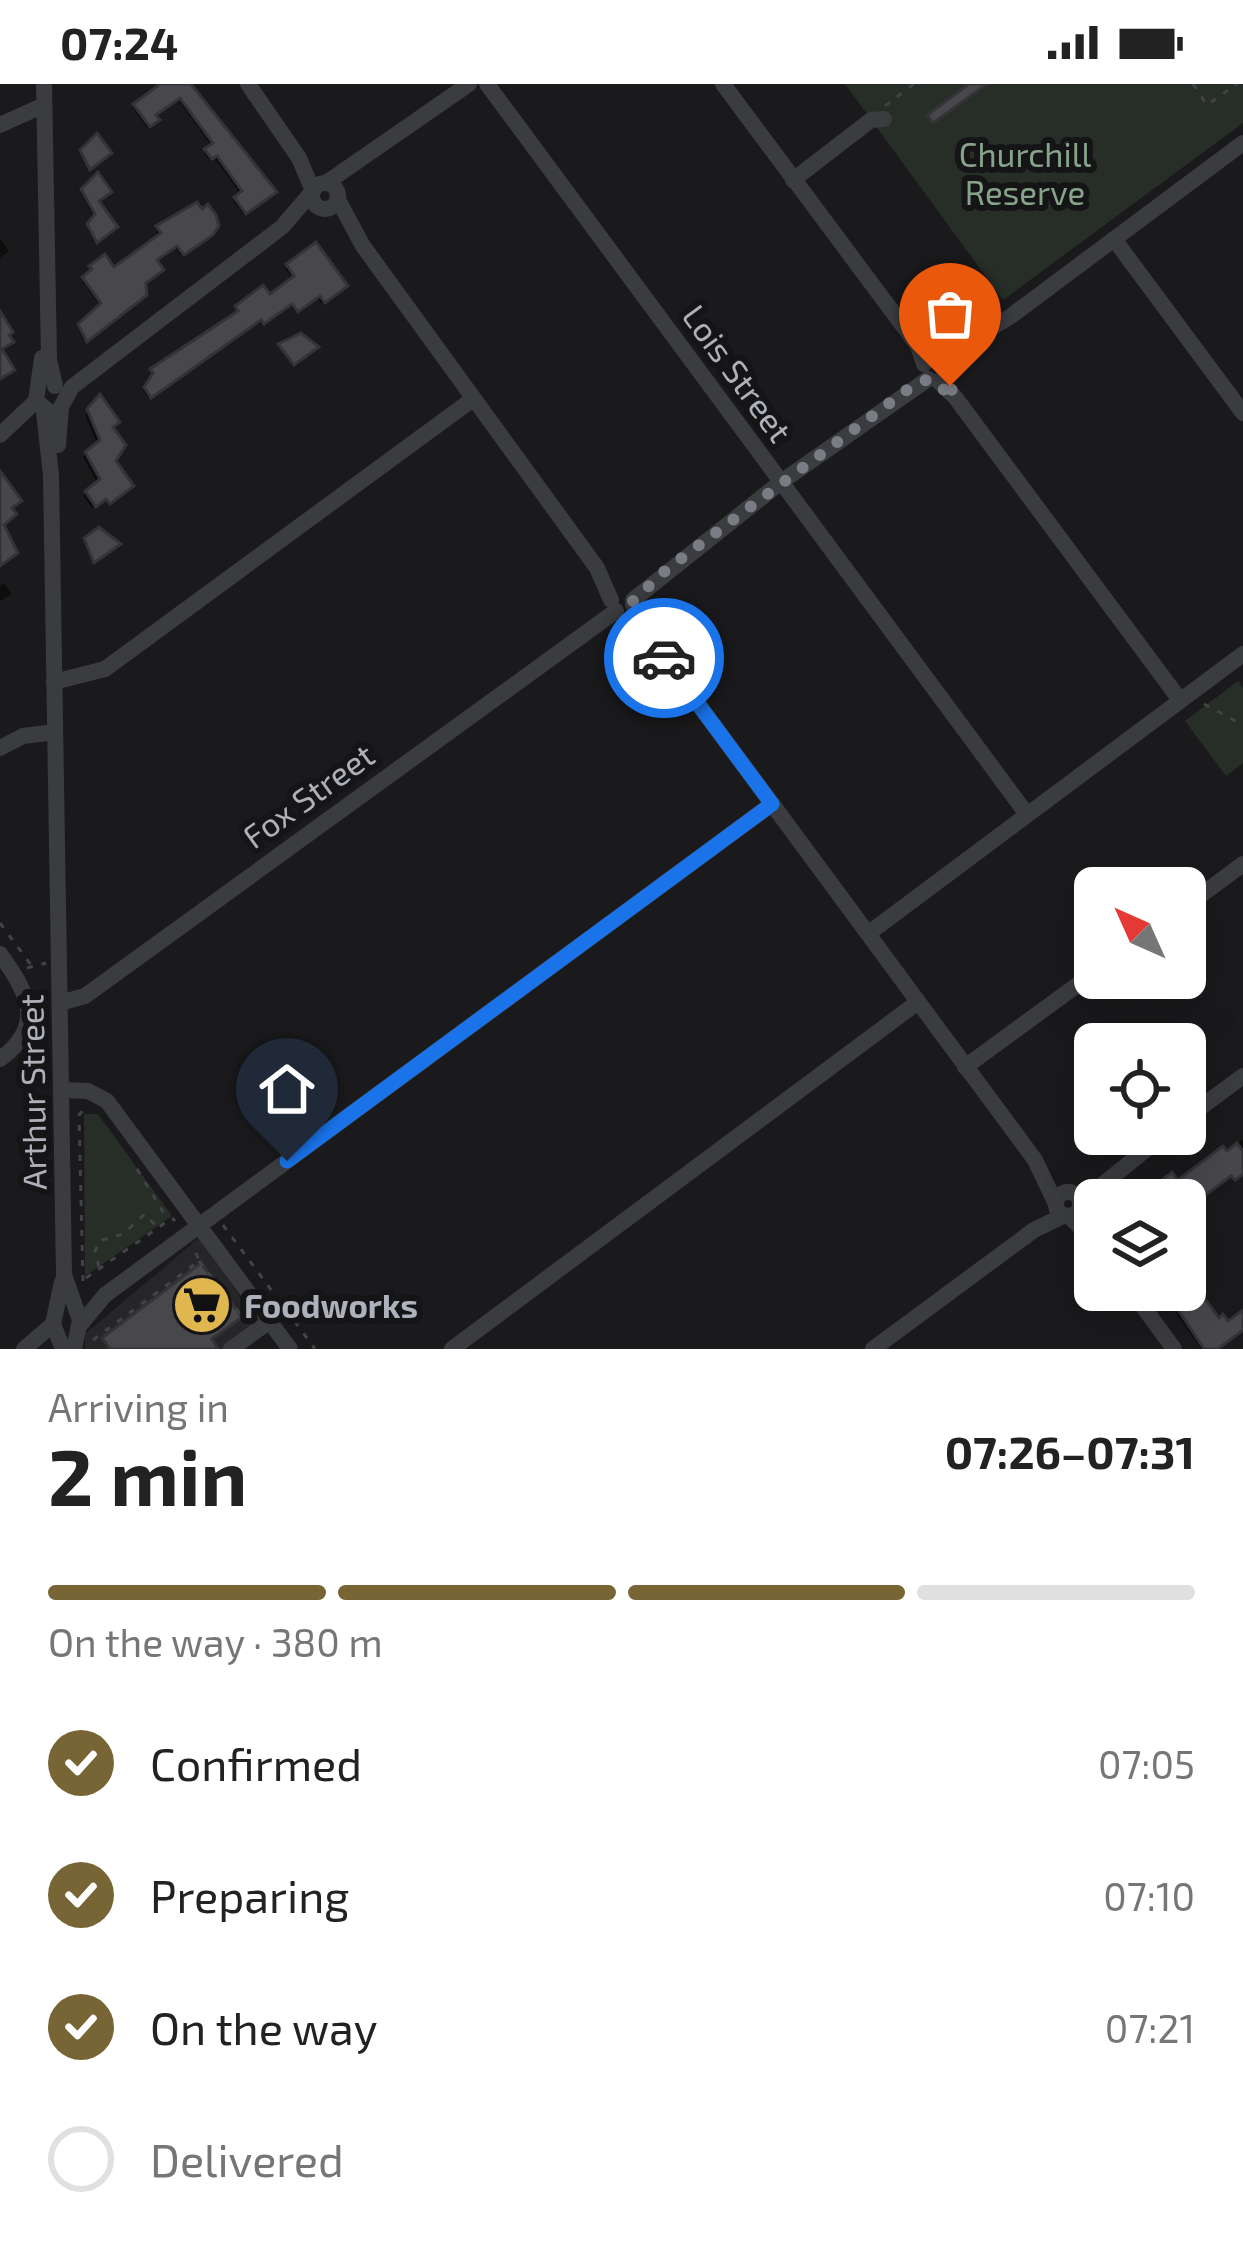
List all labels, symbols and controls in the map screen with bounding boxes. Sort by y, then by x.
text: 07:24 [60,15,179,69]
park label: Churchill Reserve [959,134,1092,212]
pin [899,263,1001,386]
icon: bag [917,281,983,347]
street label: Lois Street [675,297,801,449]
courier [604,598,724,718]
icon: car [631,625,697,691]
street label: Fox Street [235,734,381,856]
north arrow [1074,867,1206,999]
map controls [1074,867,1206,1311]
street label: Arthur Street [10,994,54,1190]
button: locate [1074,1023,1206,1155]
pin [236,1038,338,1161]
icon: home [254,1056,320,1122]
button: layers [1074,1179,1206,1311]
supermarket icon: Foodworks [171,1274,233,1336]
place label: Foodworks [244,1285,418,1325]
text: Arriving in [48,1383,229,1430]
text: 07:26–07:31 [945,1424,1195,1478]
text: 2 min [48,1428,247,1522]
text: On the way · 380 m [48,1618,383,1665]
icon: check [48,1730,114,1796]
text: Confirmed [150,1736,362,1790]
text: 07:05 [1098,1740,1195,1787]
icon: check [48,1862,114,1928]
text: Preparing [150,1868,349,1922]
text: 07:10 [1103,1872,1195,1919]
icon: check [48,1994,114,2060]
text: On the way [150,2000,377,2054]
text: 07:21 [1105,2004,1195,2051]
text: Delivered [150,2132,344,2186]

